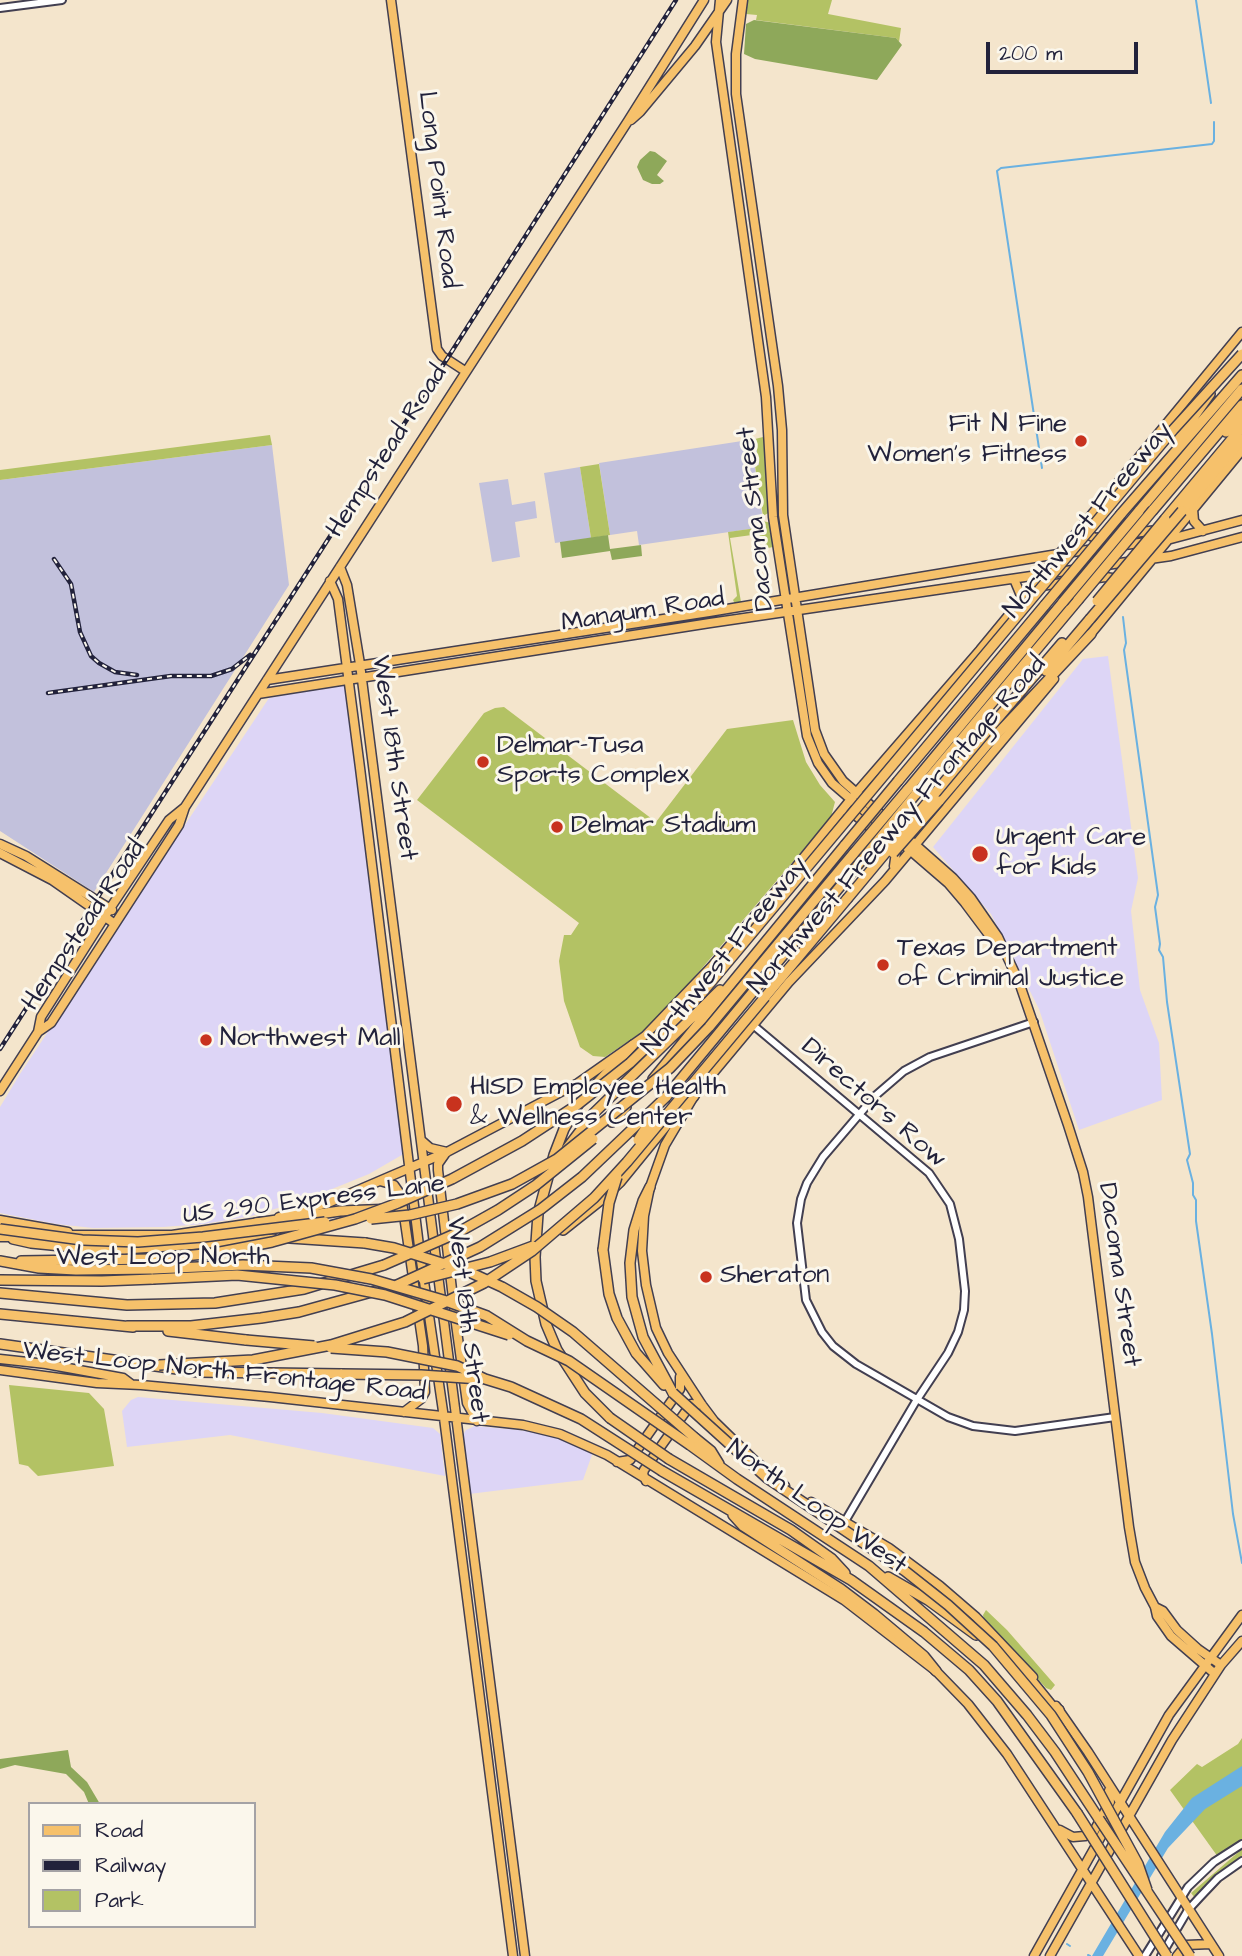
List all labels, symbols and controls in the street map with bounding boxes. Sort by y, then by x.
scale bar [990,28,1142,72]
text: 200 m [999,39,1062,68]
street label: Long Point Road [409,90,465,290]
street label: Hempstead Road [321,360,455,544]
place label: Fit N Fine Women's Fitness [867,410,1067,472]
street label: Northwest Freeway [998,416,1180,626]
street label: Dacoma Street [732,425,782,613]
marker: Fit N Fine Women's Fitness [1073,433,1089,449]
street label: Mangum Road [559,584,727,640]
street label: Northwest Freeway Frontage Road [742,650,1054,1002]
street label: West 18th Street [363,653,423,863]
place label: Delmar-Tusa Sports Complex [497,731,689,792]
marker: Delmar-Tusa Sports Complex [475,754,491,770]
place label: Delmar Stadium [571,811,755,843]
marker: Delmar Stadium [549,819,565,835]
place label: Urgent Care for Kids [996,823,1146,884]
street label: Hempstead Road [16,835,154,1017]
marker: Urgent Care for Kids [970,844,990,864]
street label: Northwest Freeway [636,851,816,1063]
place label: Texas Department of Criminal Justice [897,934,1124,996]
marker: Texas Department of Criminal Justice [875,957,891,973]
place label: Northwest Mall [220,1024,401,1056]
marker: Northwest Mall [198,1032,214,1048]
street label: Directors Row [794,1032,952,1176]
place label: HISD Employee Health & Wellness Center [470,1073,726,1134]
marker: HISD Employee Health & Wellness Center [444,1094,464,1114]
street label: US 290 Express Lane [181,1169,447,1233]
street label: Dacoma Street [1090,1181,1146,1369]
street label: West 18th Street [438,1216,494,1424]
street label: West Loop North [56,1243,270,1275]
place label: Sheraton [720,1261,829,1293]
marker: Sheraton [698,1269,714,1285]
street label: West Loop North Frontage Road [21,1336,427,1410]
street label: North Loop West [720,1434,912,1582]
legend [28,1802,256,1928]
text: Road [95,1816,143,1845]
text: Railway [95,1851,166,1880]
text: Park [95,1886,144,1915]

